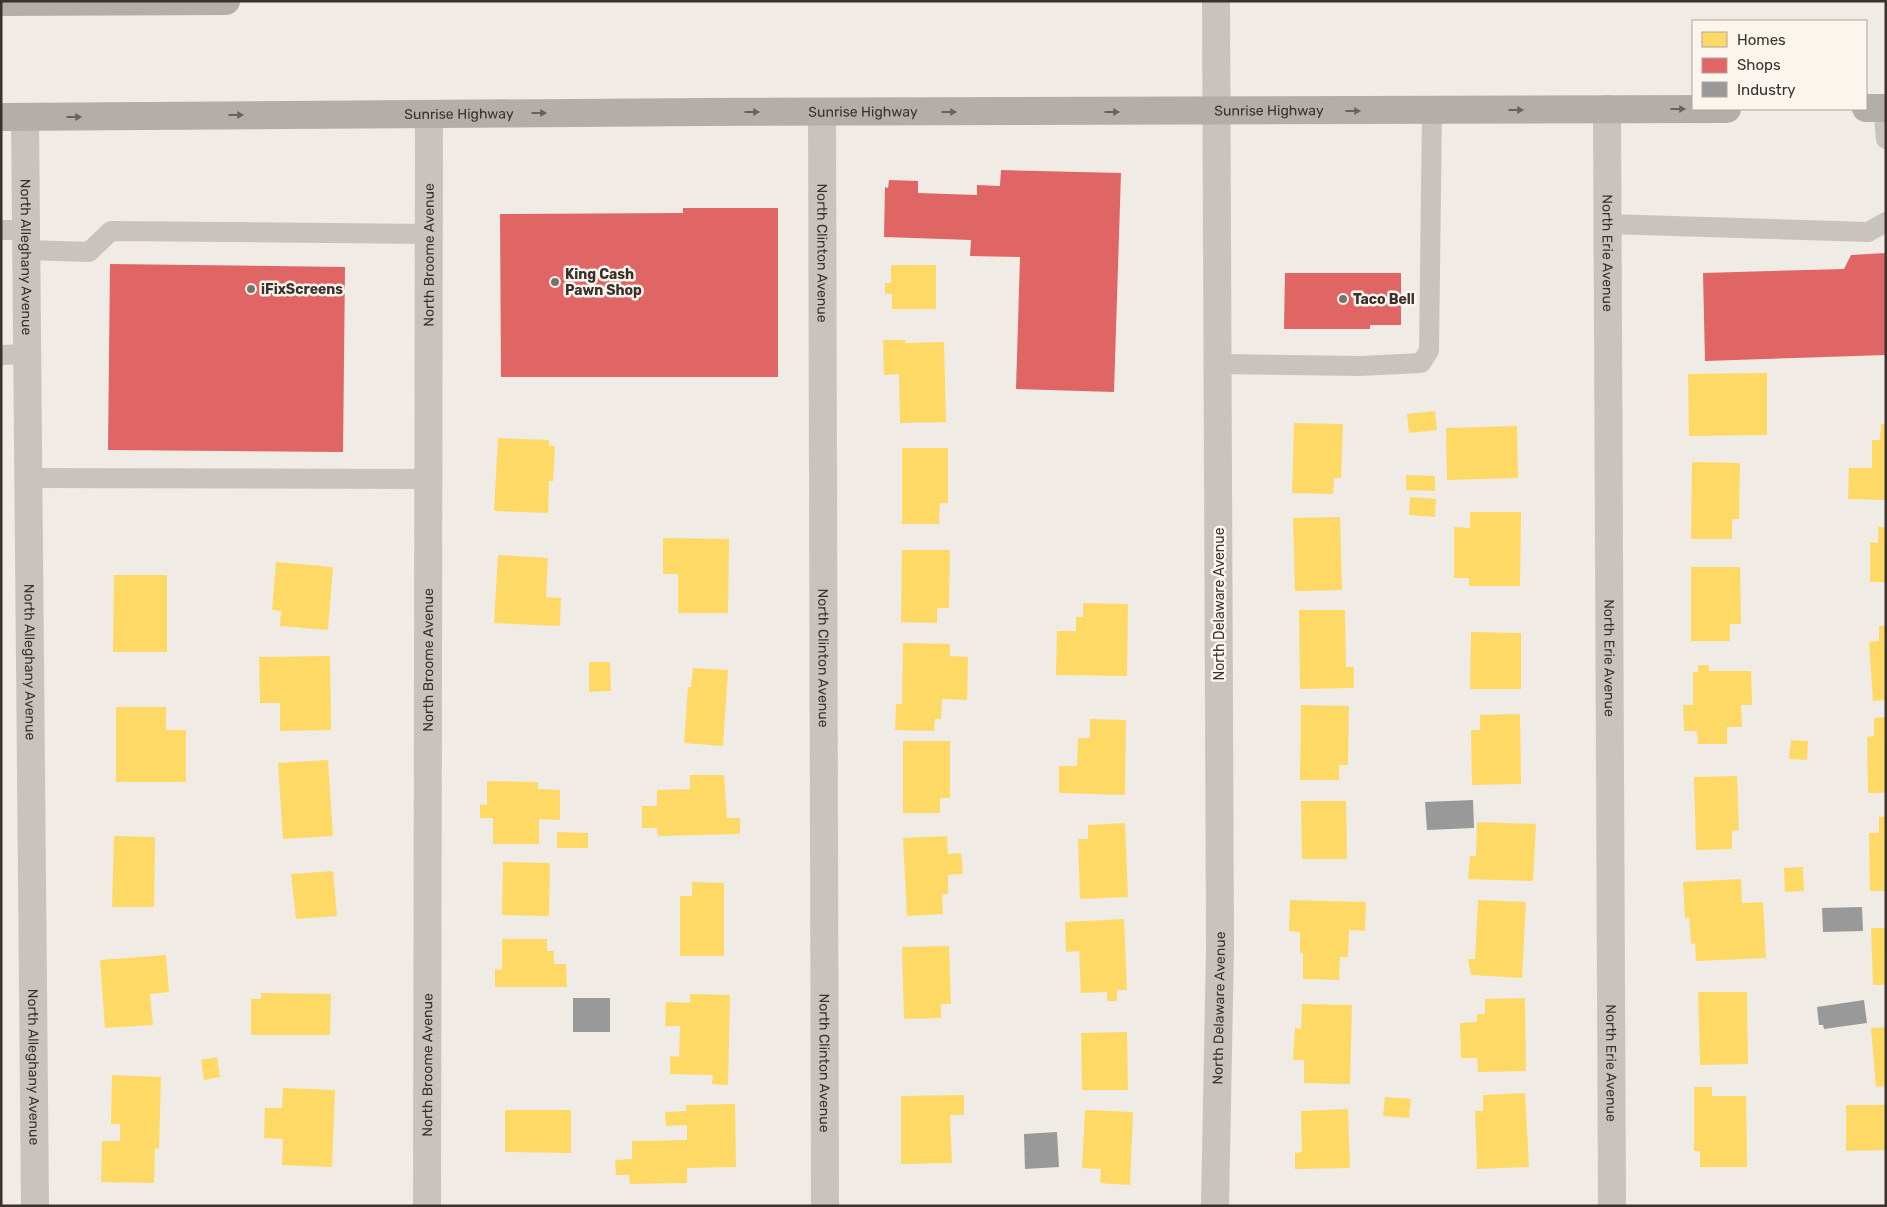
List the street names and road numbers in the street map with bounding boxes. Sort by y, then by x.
street label: Sunrise Highway [1214,102,1324,119]
street label: Sunrise Highway [808,103,918,120]
street label: Sunrise Highway [404,105,514,123]
street label: North Alleghany Avenue [17,179,36,336]
street label: North Broome Avenue [420,183,437,327]
street label: North Clinton Avenue [814,183,831,323]
street label: North Erie Avenue [1599,194,1616,312]
street label: North Delaware Avenue [1211,527,1228,680]
street label: North Alleghany Avenue [21,584,39,741]
street label: North Broome Avenue [419,588,437,732]
street label: North Clinton Avenue [815,588,832,728]
street label: North Erie Avenue [1601,599,1618,717]
street label: North Delaware Avenue [1209,931,1229,1085]
street label: North Alleghany Avenue [25,989,43,1145]
street label: North Broome Avenue [419,993,436,1137]
street label: North Clinton Avenue [816,993,833,1133]
street label: North Erie Avenue [1603,1004,1620,1122]

